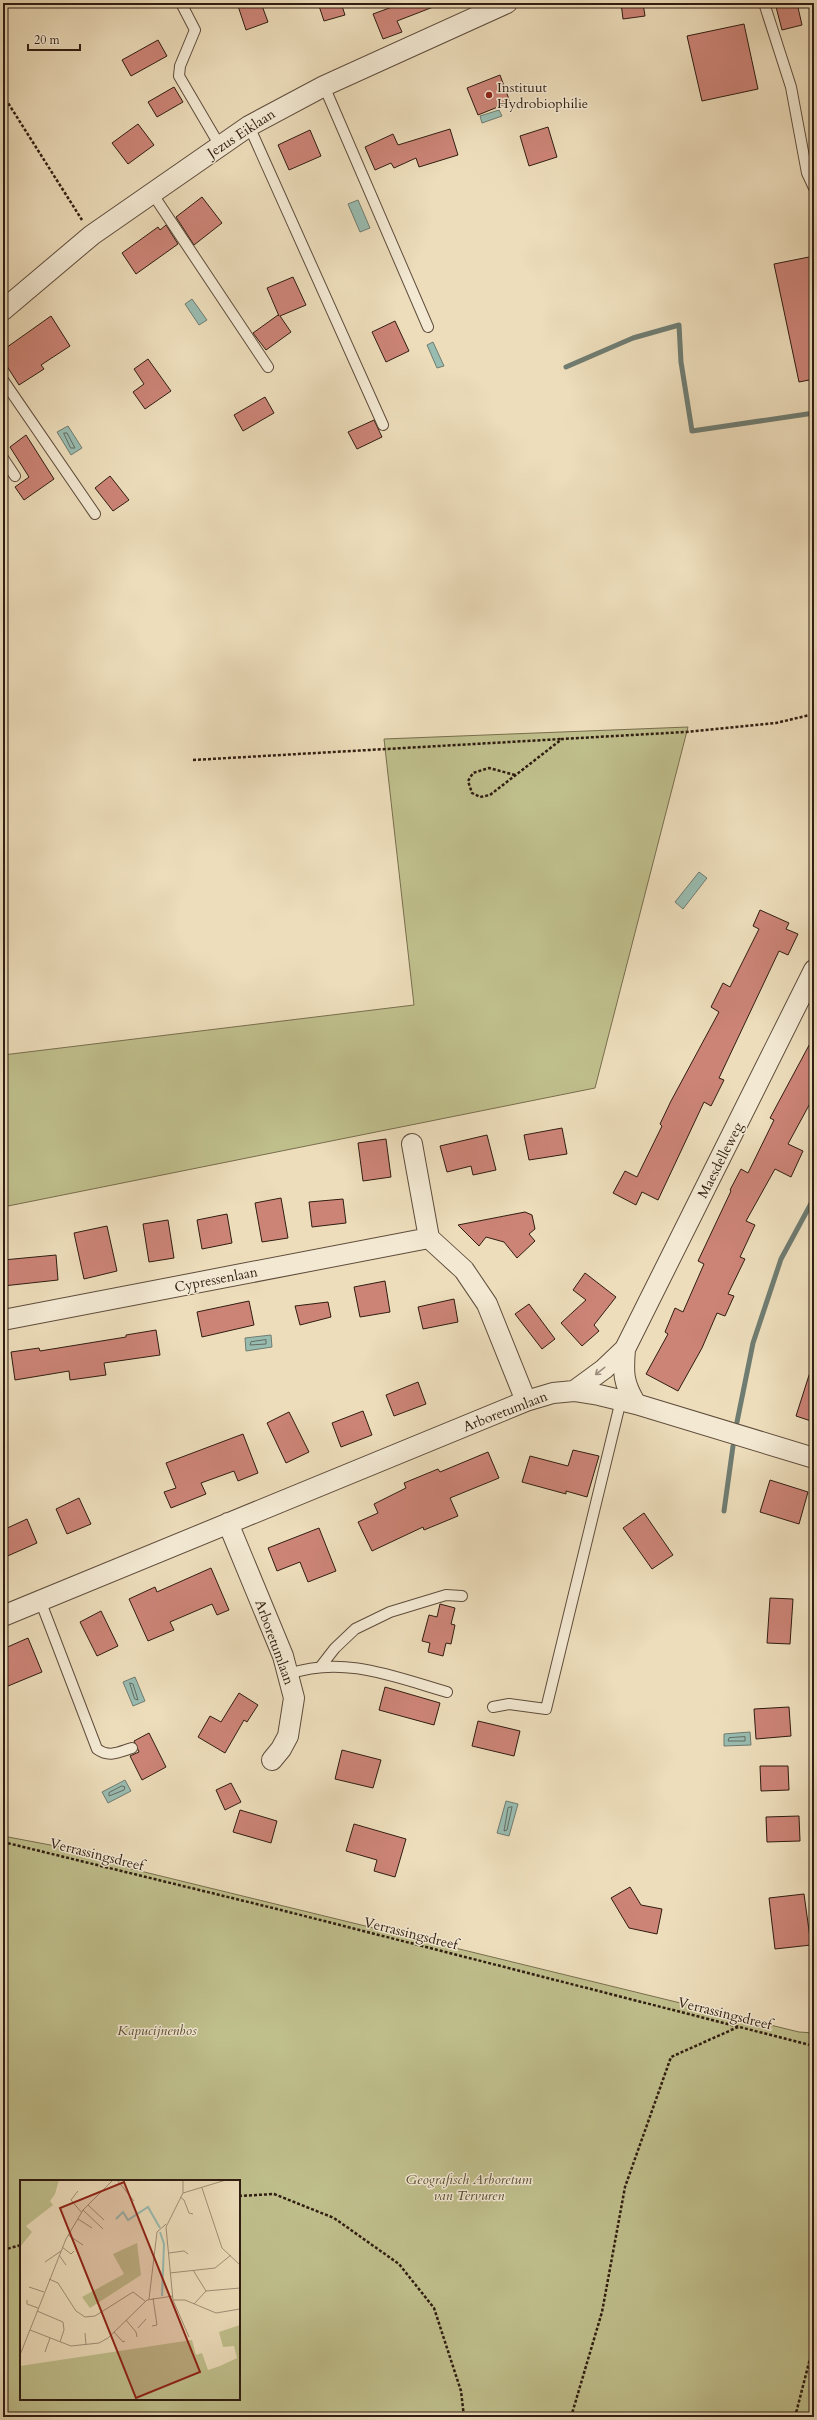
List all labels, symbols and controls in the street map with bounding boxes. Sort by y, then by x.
scale bar [28,26,80,52]
text: 20 m [34,32,61,48]
place label: Instituut Hydrobiophilie [497,78,588,113]
marker: Instituut Hydrobiophilie [484,90,494,100]
street label: Jezus Eiklaan [202,104,279,163]
street label: Maesdelleweg [693,1119,748,1202]
street label: Cypressenlaan [173,1262,259,1297]
one-way arrow [595,1367,606,1376]
street label: Arboretumlaan [460,1387,550,1436]
street label: Arboretumlaan [250,1597,299,1687]
street label: Verrassingsdreef [48,1834,149,1876]
street label: Verrassingsdreef [362,1913,463,1955]
street label: Verrassingsdreef [676,1993,777,2035]
park label: Kapucijnenbos [117,2021,197,2040]
park label: Geografisch Arboretum van Tervuren [406,2170,533,2205]
inset map [20,2180,240,2400]

